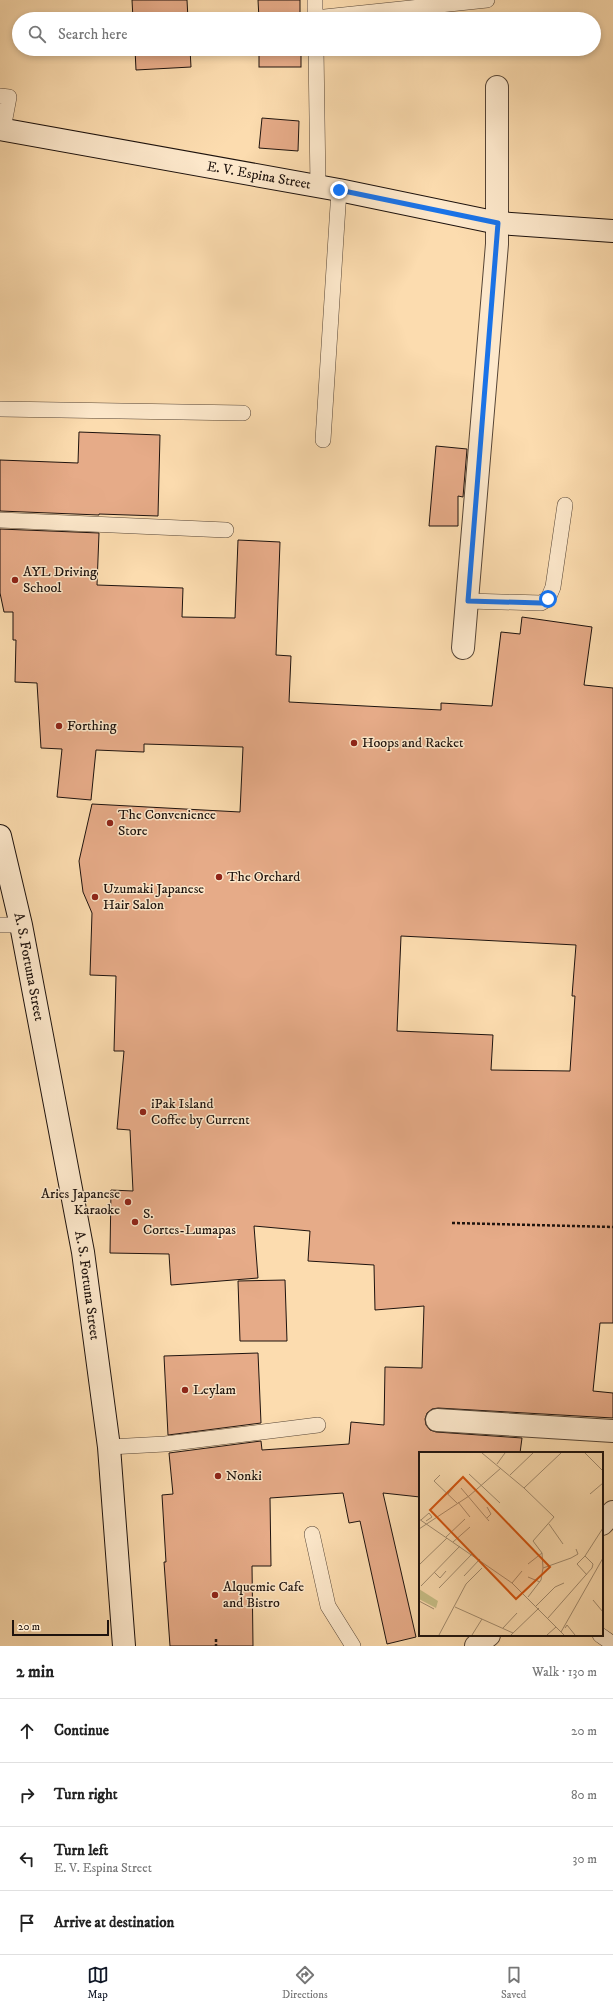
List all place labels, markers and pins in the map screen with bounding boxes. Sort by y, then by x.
place label: AYL Driving School [23,563,97,597]
marker: AYL Driving School [10,575,20,585]
place label: Forthing [67,717,117,735]
marker: Forthing [54,721,64,731]
place label: Hoops and Racket [362,734,464,752]
marker: Hoops and Racket [349,738,359,748]
place label: The Convenience Store [118,806,216,840]
marker: The Convenience Store [105,818,115,828]
place label: The Orchard [227,868,300,886]
marker: The Orchard [214,872,224,882]
place label: Uzumaki Japanese Hair Salon [103,880,204,914]
marker: Uzumaki Japanese Hair Salon [90,892,100,902]
place label: iPak Island Coffee by Current [151,1095,250,1129]
marker: iPak Island Coffee by Current [138,1107,148,1117]
place label: Aries Japanese Karaoke [41,1185,120,1219]
marker: Aries Japanese Karaoke [123,1197,133,1207]
place label: S. Cortes-Lumapas [143,1205,236,1239]
marker: S. Cortes-Lumapas [130,1217,140,1227]
place label: Leylam [193,1381,236,1399]
marker: Leylam [180,1385,190,1395]
place label: Nonki [226,1467,262,1485]
marker: Nonki [213,1471,223,1481]
place label: Alquemie Cafe and Bistro [223,1578,304,1612]
marker: Alquemie Cafe and Bistro [210,1590,220,1600]

